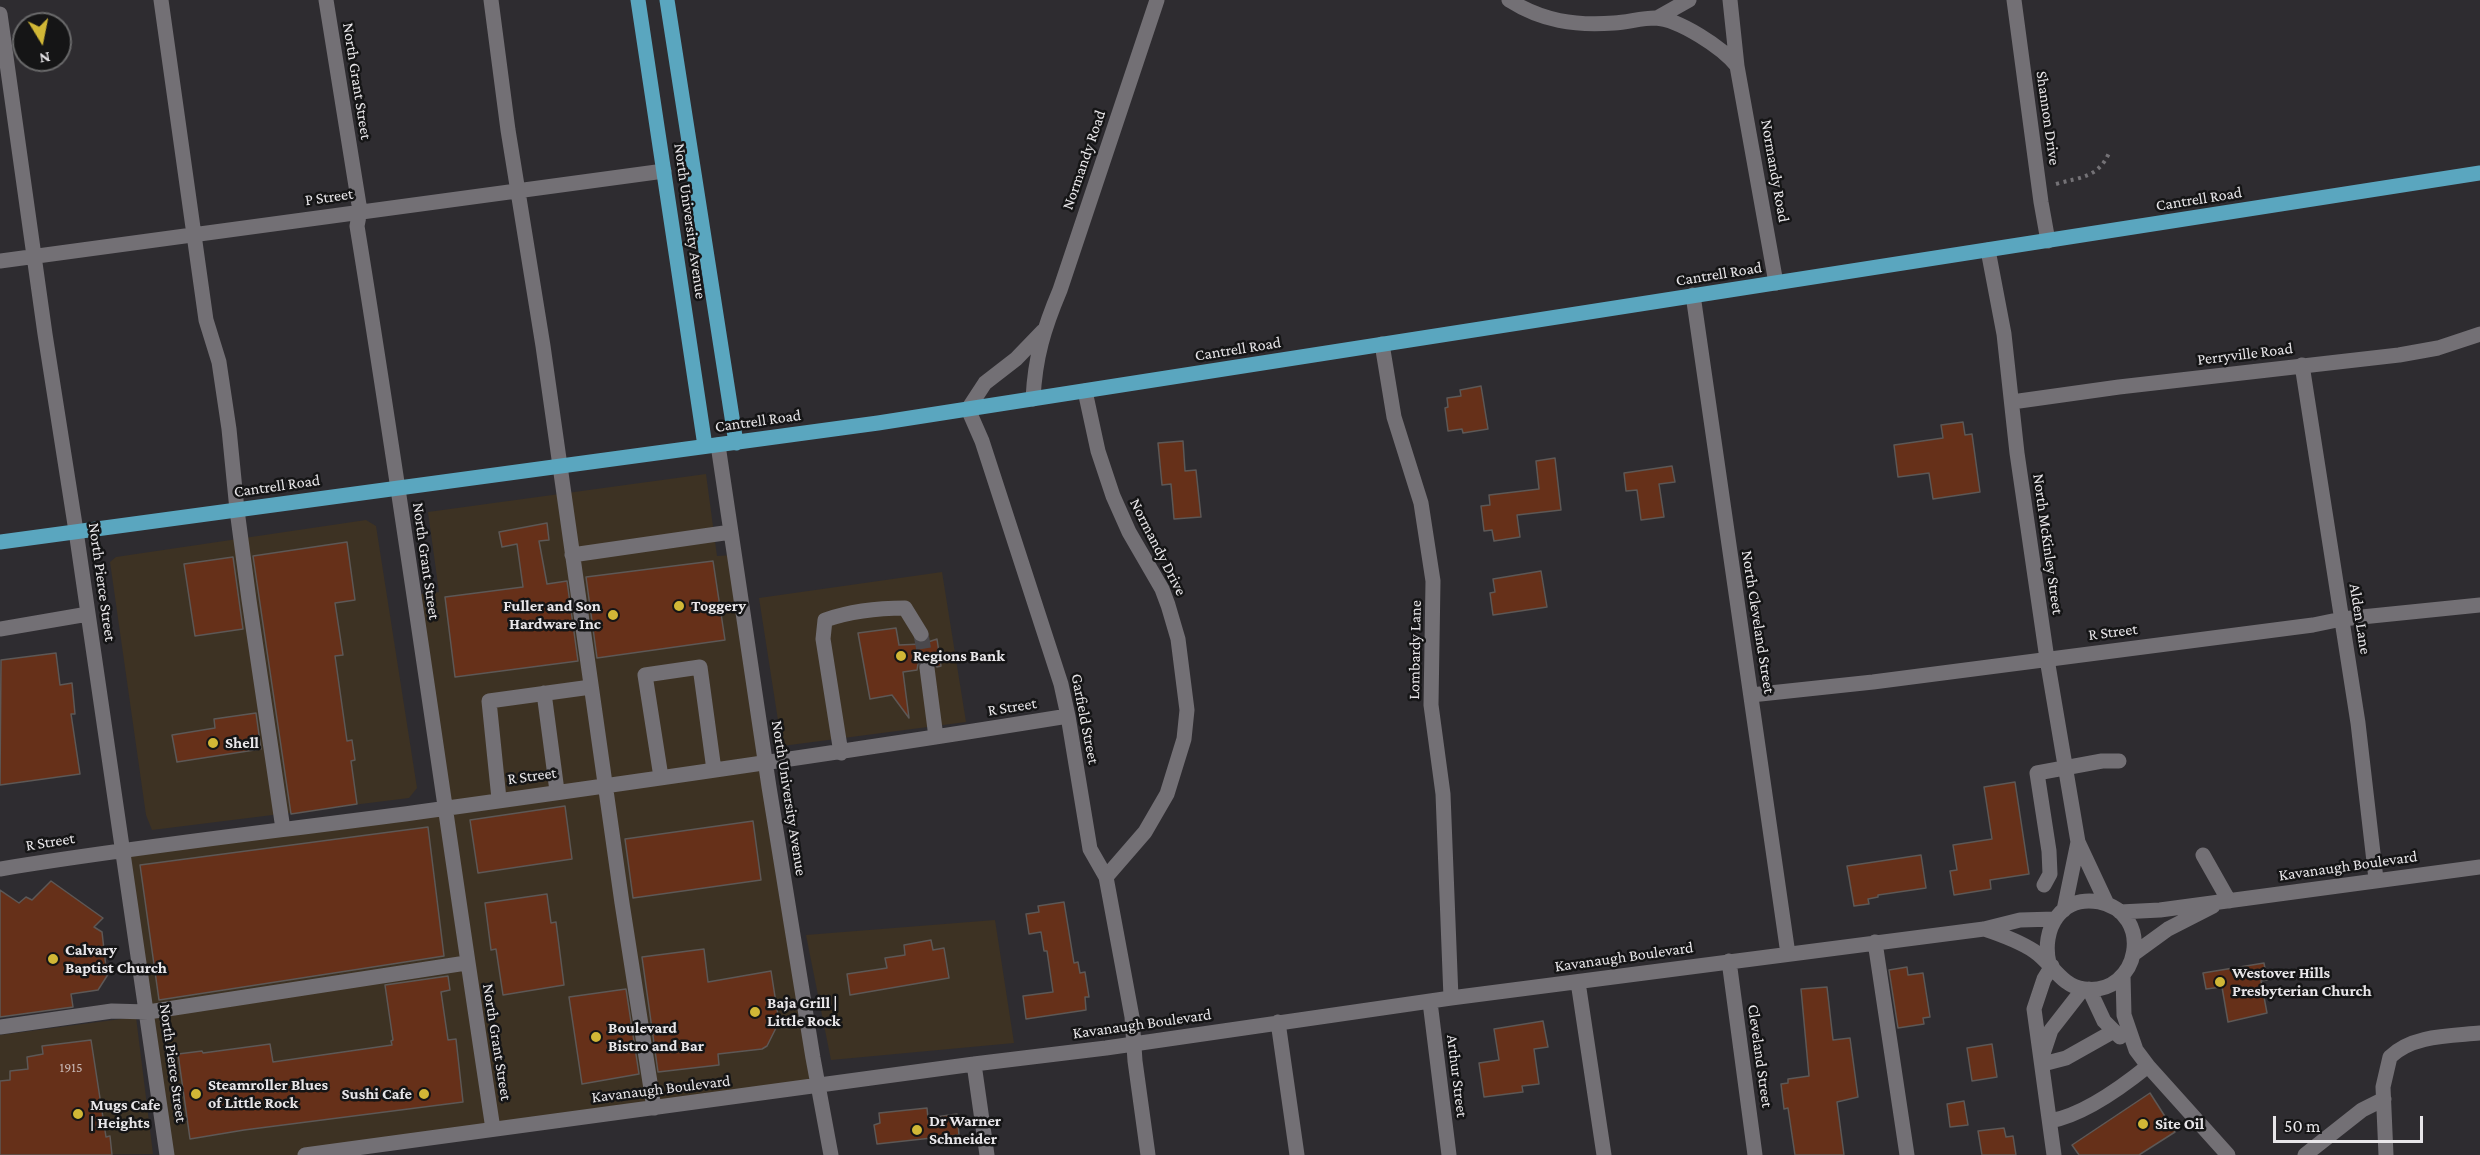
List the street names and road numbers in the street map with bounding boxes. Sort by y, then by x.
street label: North Grant Street [338,21,376,141]
street label: Shannon Drive [2032,70,2064,166]
street label: Normandy Road [1058,108,1110,212]
street label: Normandy Road [1757,118,1793,224]
street label: North University Avenue [670,142,710,300]
street label: Cantrell Road [2155,183,2243,215]
street label: P Street [304,184,354,210]
street label: Cantrell Road [1675,258,1763,290]
street label: Cantrell Road [1194,333,1282,365]
street label: Perryville Road [2196,339,2294,369]
street label: Cantrell Road [714,405,802,437]
street label: Cantrell Road [233,470,321,502]
street label: North McKinley Street [2029,472,2067,616]
street label: Normandy Drive [1125,495,1191,599]
street label: North Grant Street [408,501,444,621]
street label: North Pierce Street [84,521,120,643]
street label: North Cleveland Street [1737,549,1779,695]
street label: Alden Lane [2345,582,2375,656]
street label: Lombardy Lane [1405,600,1425,700]
street label: R Street [2087,619,2139,645]
street label: Garfield Street [1067,672,1103,766]
street label: R Street [986,694,1038,720]
street label: North University Avenue [767,719,811,877]
street label: R Street [506,763,558,789]
street label: R Street [24,829,76,855]
street label: Kavanaugh Boulevard [2278,847,2418,885]
street label: Kavanaugh Boulevard [1554,938,1694,976]
street label: North Grant Street [478,982,516,1102]
street label: North Pierce Street [155,1002,191,1124]
street label: Cleveland Street [1743,1003,1777,1109]
street label: Kavanaugh Boulevard [1072,1005,1212,1043]
street label: Arthur Street [1442,1033,1472,1119]
street label: Kavanaugh Boulevard [591,1071,731,1107]

